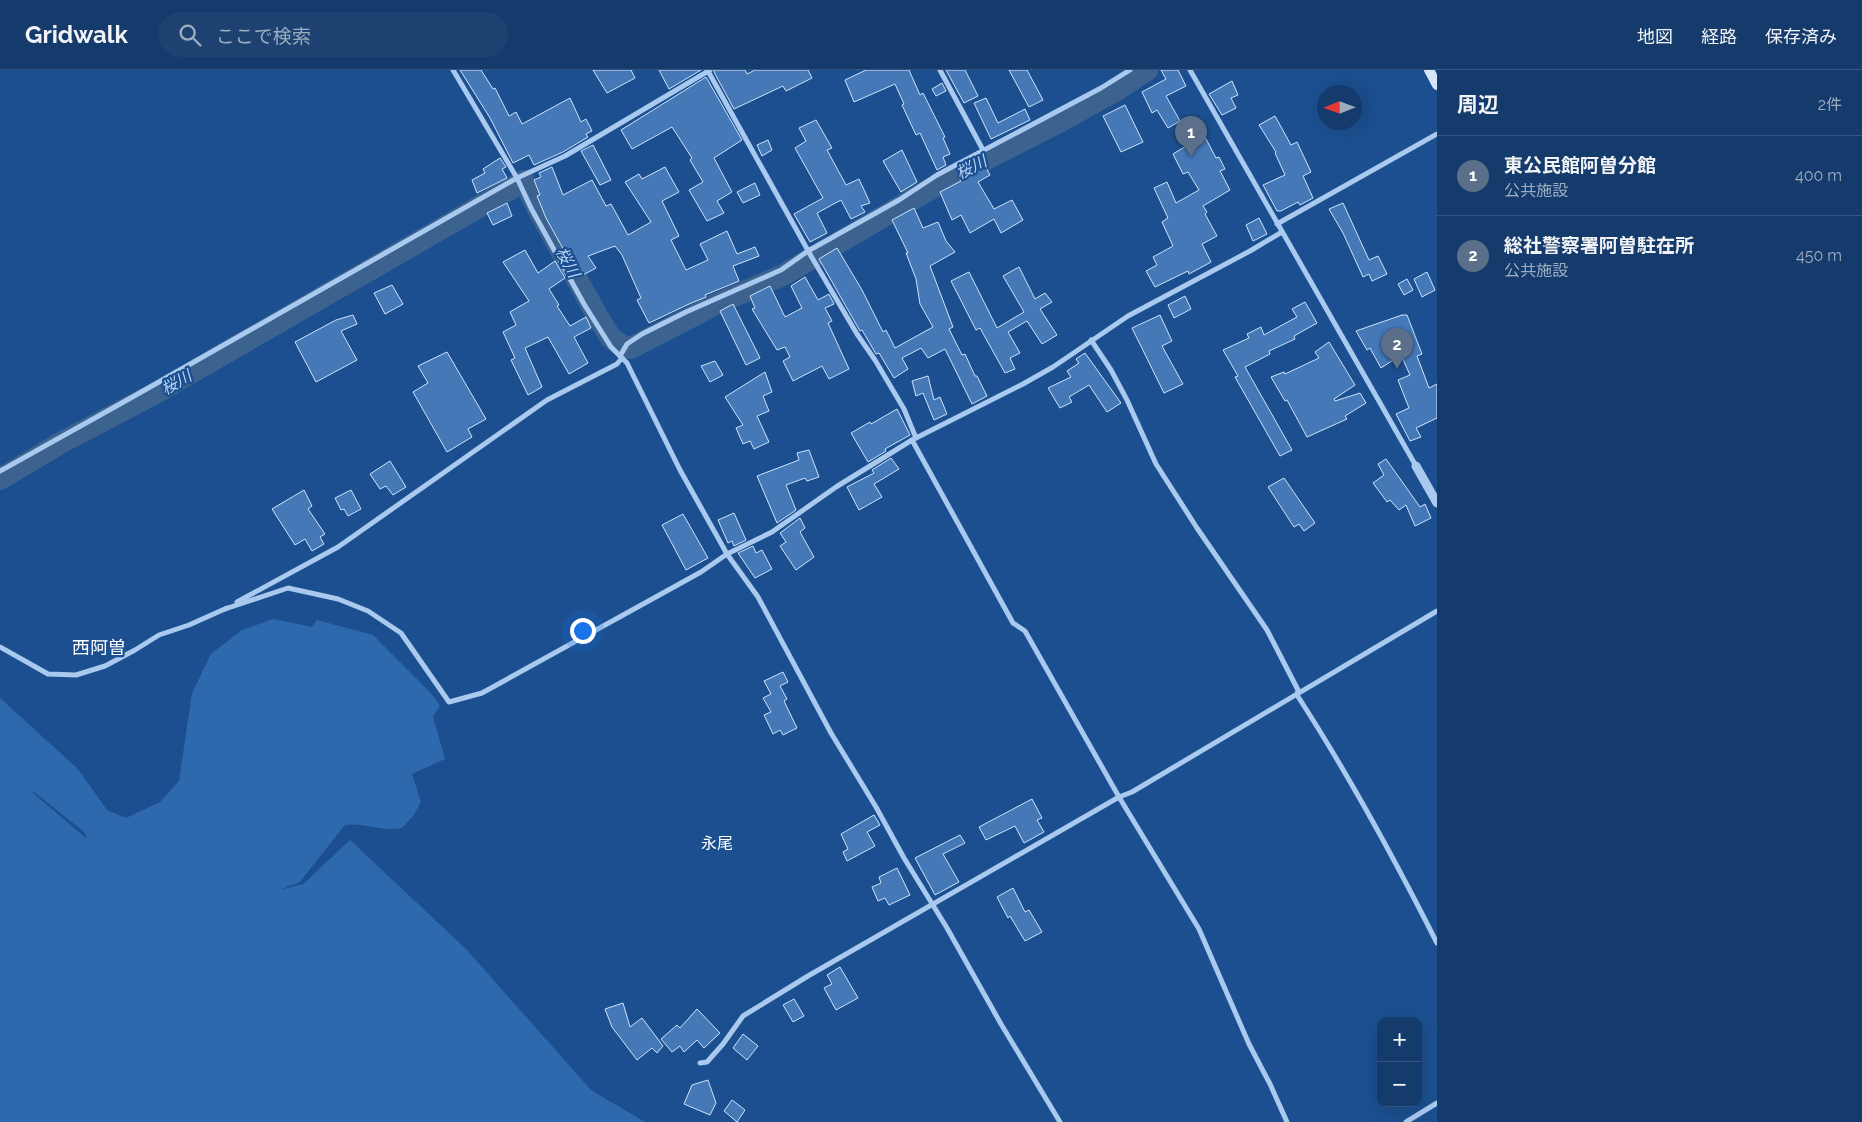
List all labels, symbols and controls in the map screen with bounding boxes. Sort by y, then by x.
search box [158,12,508,57]
text: Gridwalk [25,20,128,49]
icon: search [176,21,204,49]
text: ここで検索 [216,25,311,47]
text: 地図 [1637,26,1673,47]
text: 経路 [1701,26,1737,47]
text: 保存済み [1765,26,1837,47]
north arrow [1317,85,1362,130]
text: 周辺 [1457,92,1499,117]
text: 2件 [1818,95,1842,114]
pin: 1 [1175,116,1207,157]
water label: 桜川 [953,151,992,183]
text: 東公民館阿曽分館 [1504,154,1656,176]
text: 1 [1469,166,1477,185]
text: 400 m [1795,166,1842,185]
text: 公共施設 [1504,181,1568,200]
text: 総社警察署阿曽駐在所 [1504,234,1694,256]
water label: 桜川 [552,244,584,283]
text: 2 [1468,246,1478,265]
text: 450 m [1796,246,1842,265]
text: 公共施設 [1504,261,1568,280]
pin: 2 [1381,328,1413,369]
water label: 桜川 [158,365,197,399]
your location [570,618,596,644]
district label: 西阿曽 [72,637,126,658]
district label: 永尾 [701,834,733,853]
map controls [1377,1017,1422,1107]
button: + [1377,1017,1422,1062]
button: − [1377,1062,1422,1107]

